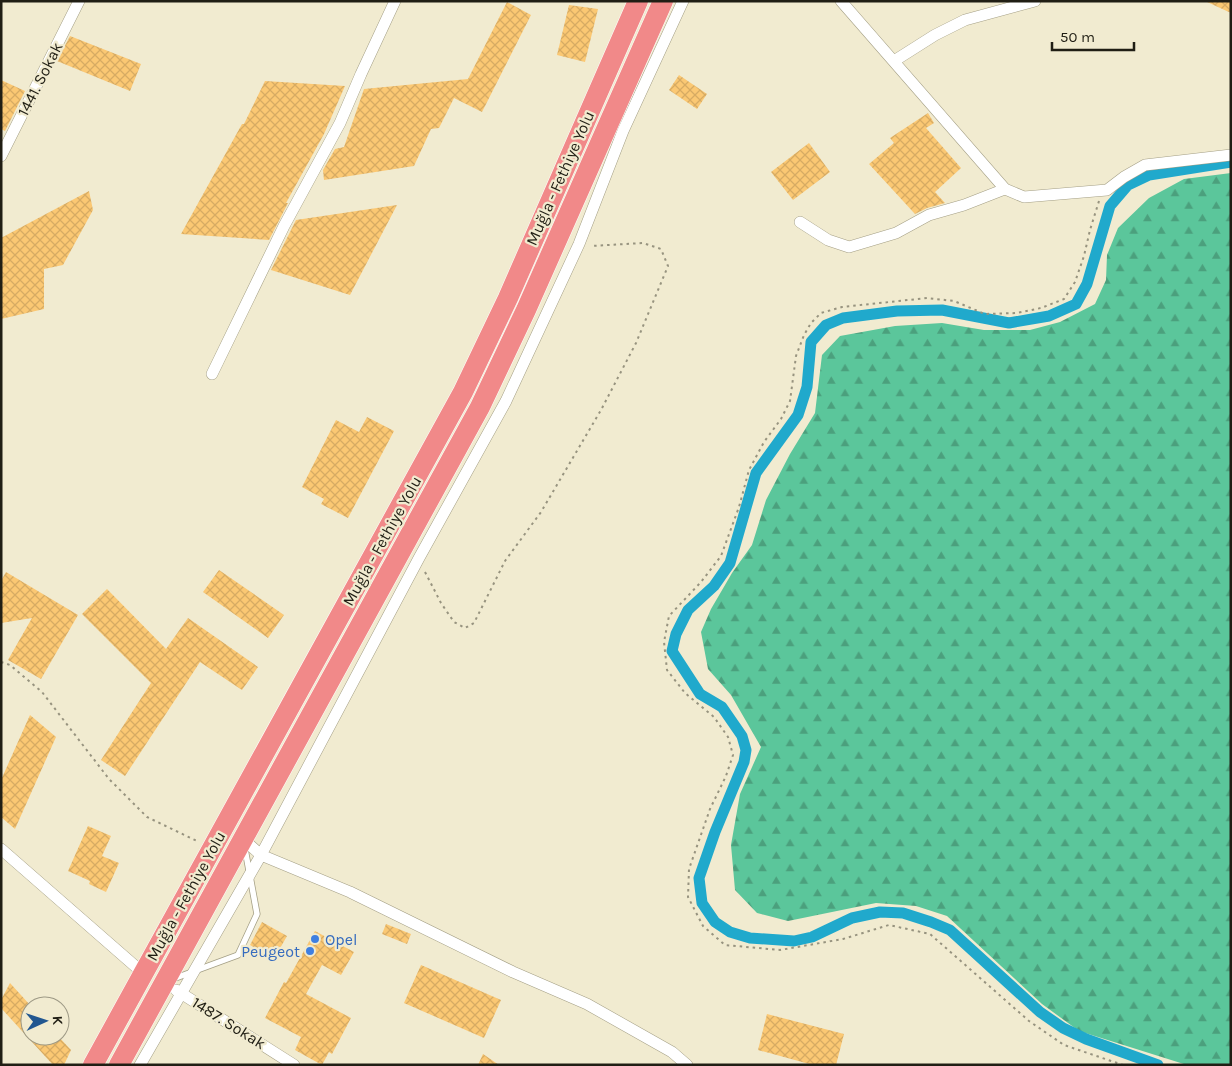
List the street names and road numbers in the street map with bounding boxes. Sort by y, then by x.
street label: 1441. Sokak [13,39,67,119]
street label: Muğla - Fethiye Yolu [522,108,598,248]
street label: Muğla - Fethiye Yolu [338,473,426,609]
street label: Muğla - Fethiye Yolu [142,828,230,964]
street label: 1487. Sokak [189,993,269,1053]

